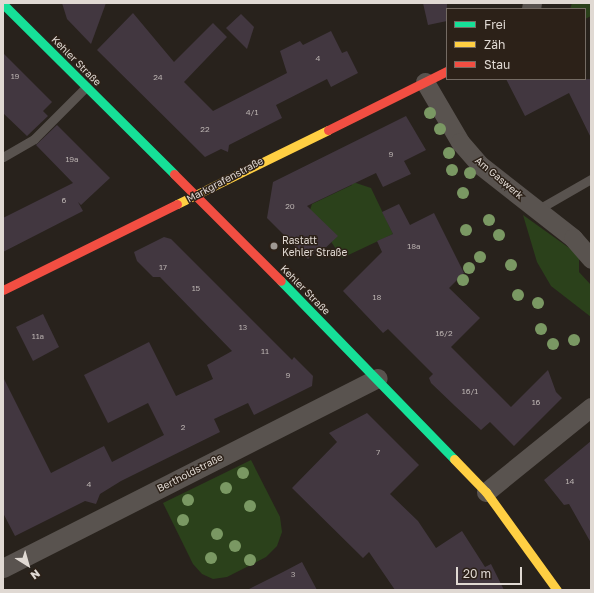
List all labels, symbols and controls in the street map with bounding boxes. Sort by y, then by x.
legend [446,8,586,80]
text: Frei [484,17,506,32]
street label: Kehler Straße [49,34,103,88]
text: Zäh [484,37,505,52]
house number: 4 [316,54,320,64]
text: Stau [484,57,510,72]
house number: 19 [11,72,19,82]
house number: 24 [153,73,163,83]
house number: 4/1 [246,108,258,118]
house number: 22 [200,125,210,135]
house number: 9 [389,150,393,160]
street label: Am Gaswerk [472,154,526,202]
house number: 19a [65,155,79,165]
street label: Markgrafenstraße [185,155,265,205]
house number: 6 [62,196,66,206]
house number: 20 [285,202,295,212]
place label: Rastatt Kehler Straße [282,234,347,258]
marker: Rastatt Kehler Straße [269,241,279,251]
house number: 18a [407,242,421,252]
house number: 17 [159,263,167,273]
street label: Kehler Straße [278,263,332,317]
house number: 15 [192,284,200,294]
house number: 18 [373,293,381,303]
house number: 13 [239,323,247,333]
house number: 16/2 [435,329,453,339]
house number: 11a [32,332,44,342]
house number: 11 [261,347,269,357]
house number: 9 [286,371,290,381]
house number: 16/1 [462,387,478,397]
house number: 16 [532,398,540,408]
house number: 2 [181,423,185,433]
house number: 7 [376,448,380,458]
street label: Bertholdstraße [155,451,225,495]
house number: 14 [566,477,574,487]
house number: 4 [87,480,91,490]
north arrow [8,545,48,585]
scale bar [458,559,524,585]
text: 20 m [463,566,491,581]
text: N [28,567,43,583]
house number: 3 [291,570,295,580]

